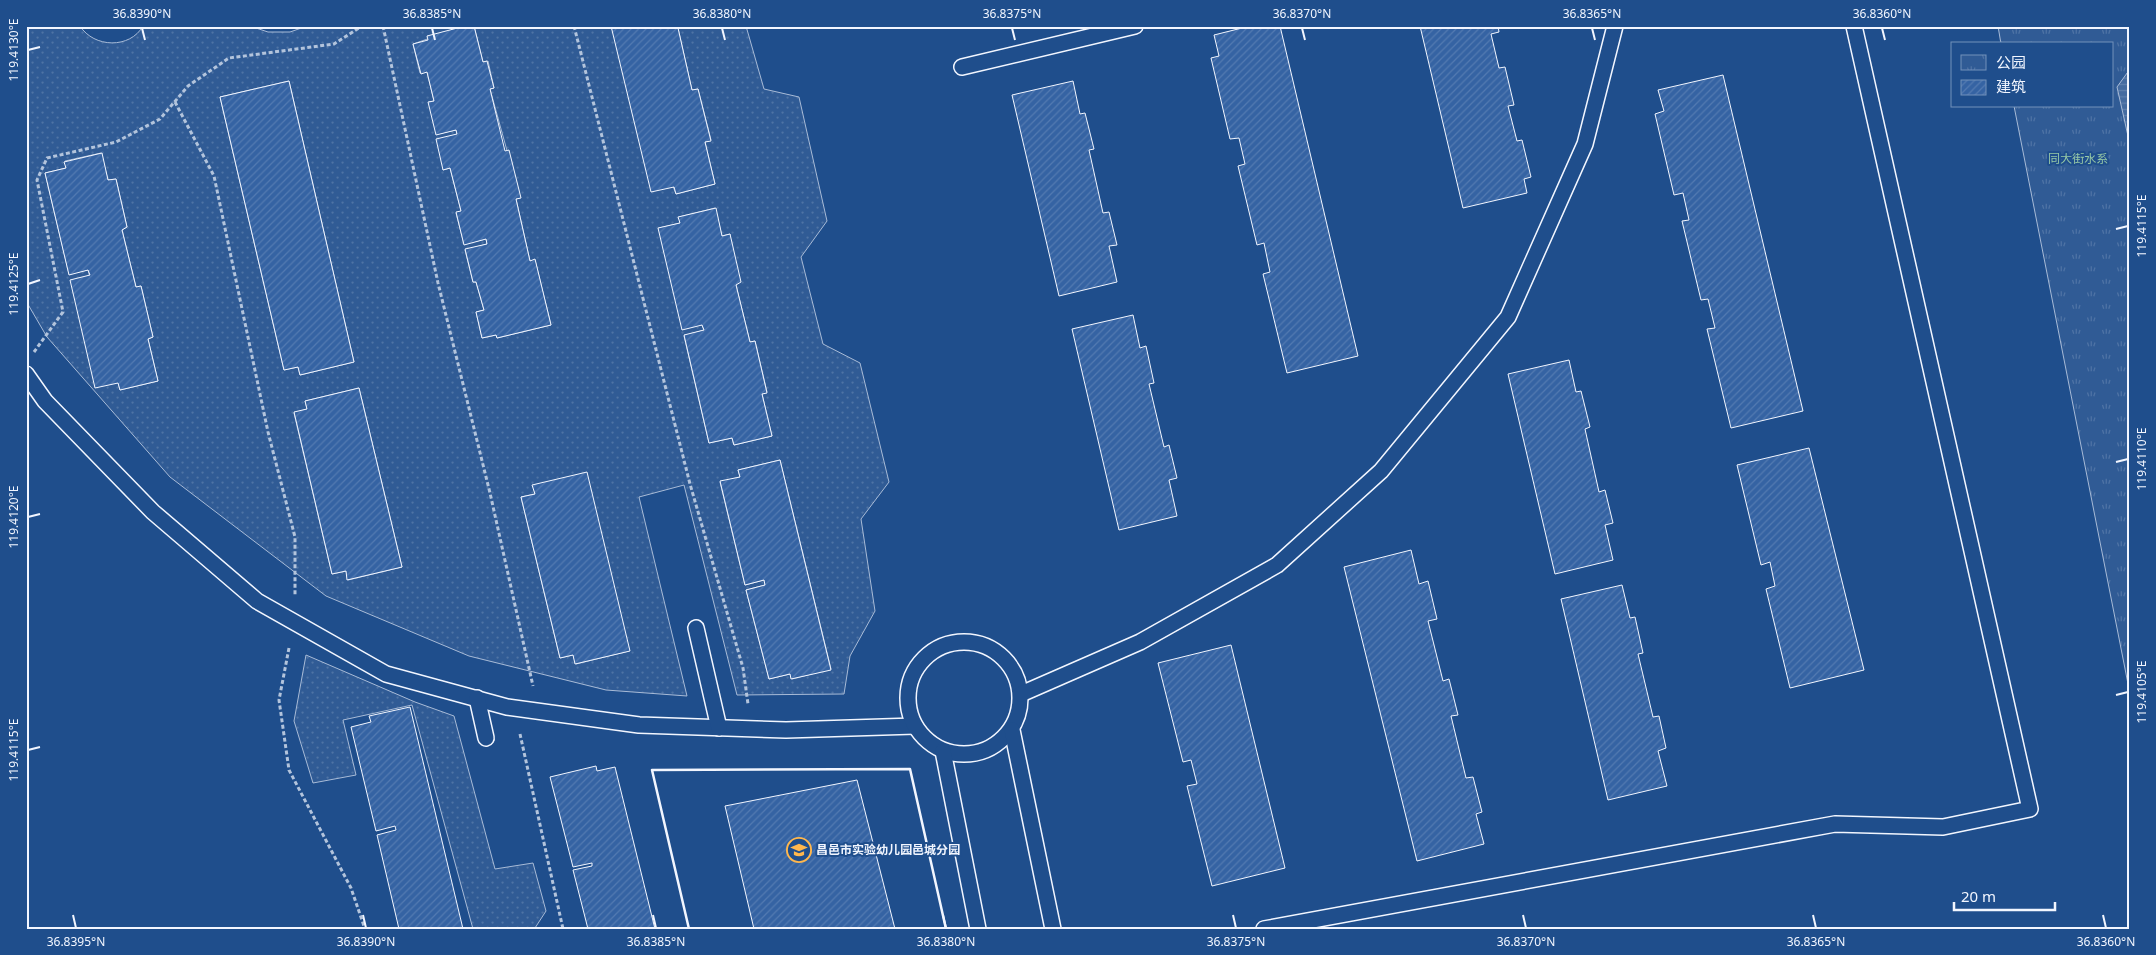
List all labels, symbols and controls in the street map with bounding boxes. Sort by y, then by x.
text: 36.8390°N [113,5,171,22]
text: 36.8385°N [403,5,461,22]
text: 36.8380°N [693,5,751,22]
text: 36.8375°N [983,5,1041,22]
text: 36.8370°N [1273,5,1331,22]
text: 36.8365°N [1563,5,1621,22]
text: 36.8360°N [1853,5,1911,22]
text: 119.4130°E [5,18,22,82]
legend [1951,42,2114,108]
text: 公园 [1996,52,2026,72]
text: 建筑 [1996,76,2026,96]
park label: 同大街水系 [2048,150,2108,167]
text: 119.4115°E [2133,194,2150,258]
text: 119.4125°E [5,252,22,316]
text: 119.4110°E [2133,427,2150,491]
text: 119.4120°E [5,485,22,549]
text: 119.4105°E [2133,660,2150,724]
text: 119.4115°E [5,718,22,782]
school or university icon: 昌邑市实验幼儿园邑城分园 [786,837,812,863]
place label: 昌邑市实验幼儿园邑城分园 [816,841,960,858]
scale bar [1954,880,2055,912]
text: 20 m [1961,886,1996,906]
text: 36.8395°N [47,933,105,950]
text: 36.8390°N [337,933,395,950]
text: 36.8385°N [627,933,685,950]
text: 36.8380°N [917,933,975,950]
text: 36.8375°N [1207,933,1265,950]
text: 36.8370°N [1497,933,1555,950]
text: 36.8365°N [1787,933,1845,950]
text: 36.8360°N [2077,933,2135,950]

